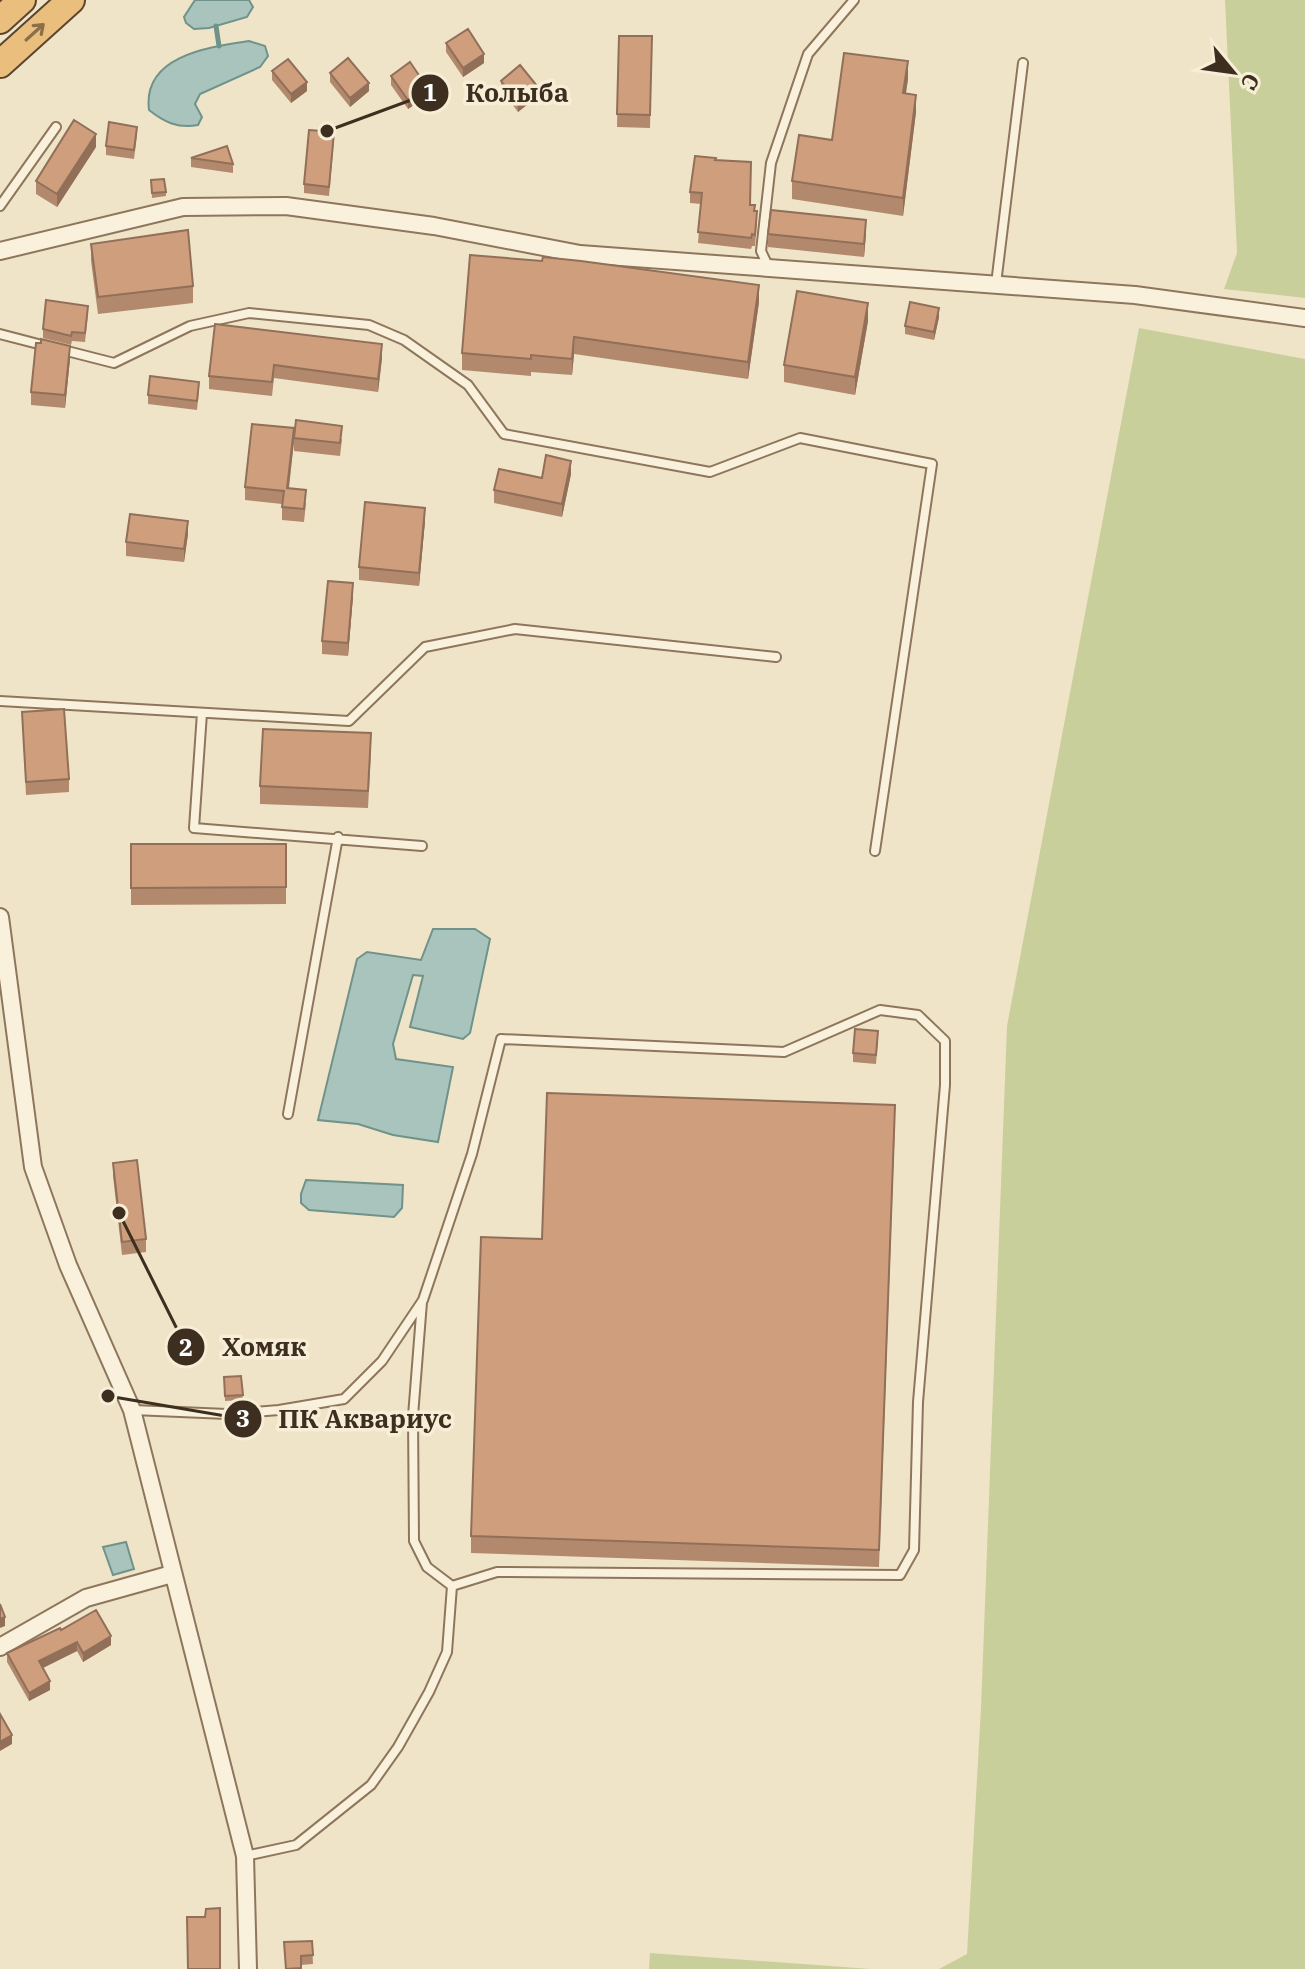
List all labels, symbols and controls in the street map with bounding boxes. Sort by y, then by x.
one-way arrow [25,24,45,42]
north arrow [1193,32,1273,112]
callout: Колыба [410,68,585,118]
text: С [1235,69,1267,95]
text: Колыба [465,75,569,109]
text: 1 [423,76,437,108]
callout: Хомяк [166,1322,322,1372]
text: Хомяк [222,1329,306,1363]
text: 2 [179,1331,193,1363]
callout: ПК Аквариус [223,1394,468,1444]
text: ПК Аквариус [278,1401,452,1435]
text: 3 [236,1402,250,1434]

